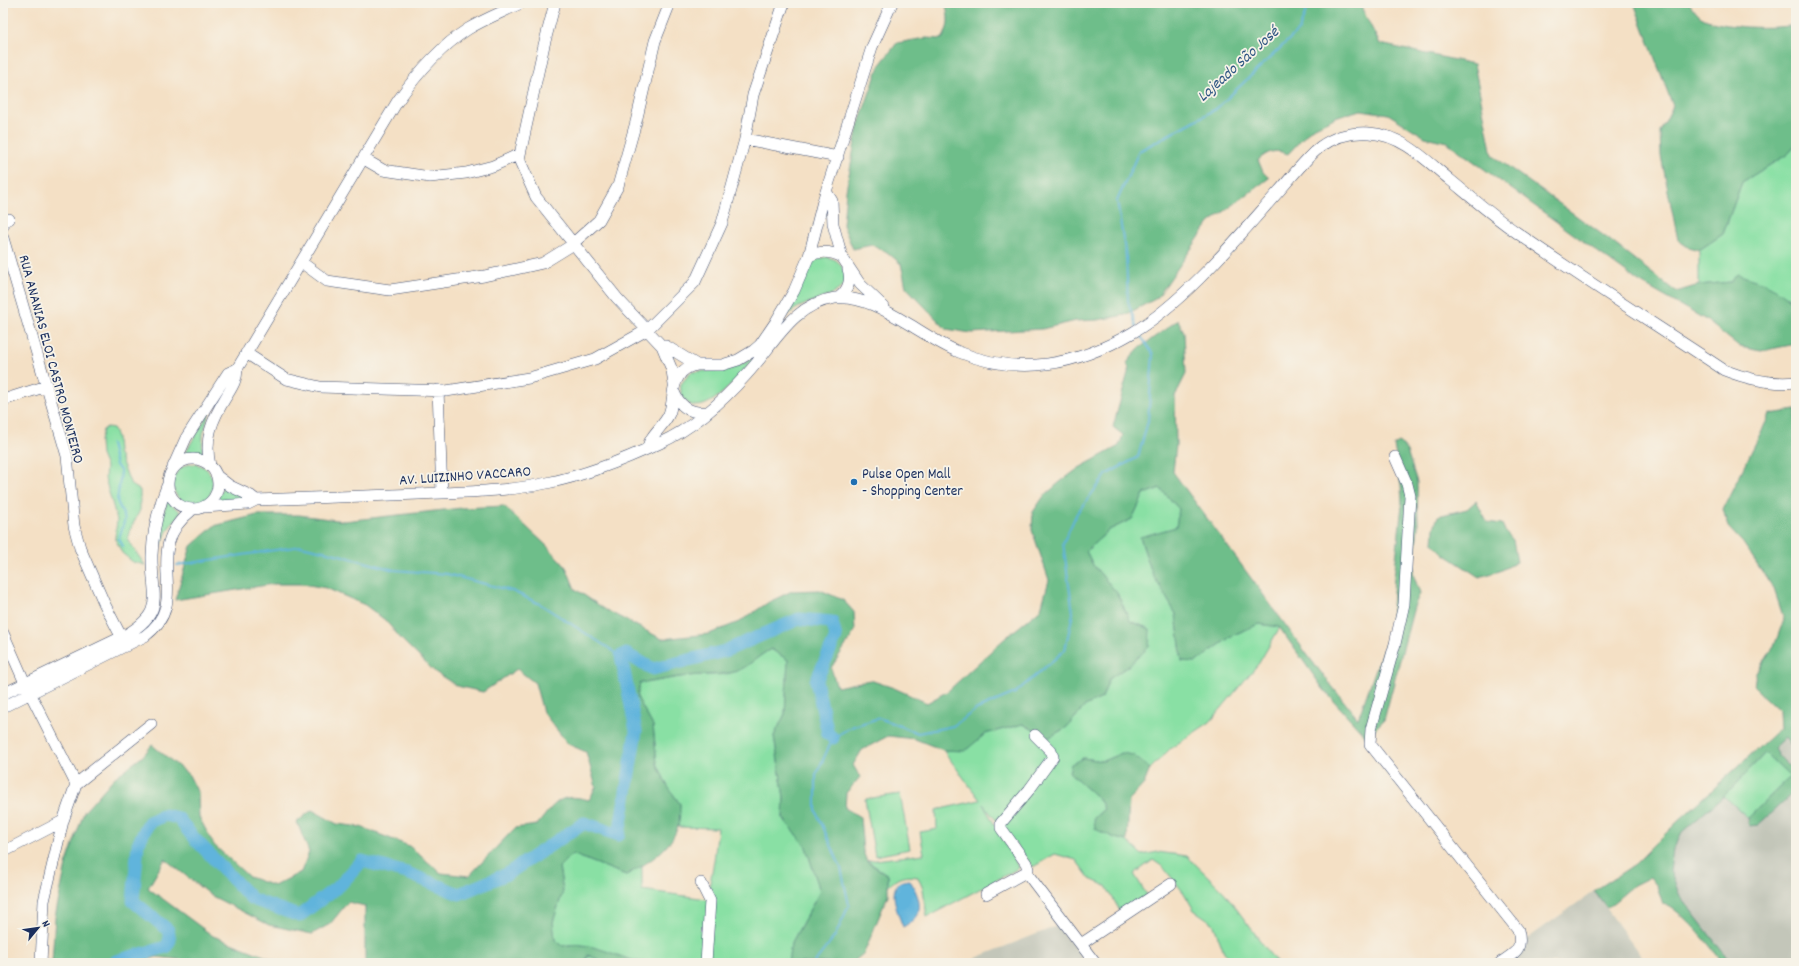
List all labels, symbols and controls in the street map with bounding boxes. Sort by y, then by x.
water label: Lajeado São José [1193,20,1286,108]
street label: RUA ANANIAS ELOI CASTRO MONTEIRO [12,253,89,467]
street label: AV. LUIZINHO VACCARO [398,461,532,493]
place label: Pulse Open Mall - Shopping Center [862,464,963,503]
marker: Pulse Open Mall - Shopping Center [849,477,859,487]
north arrow [18,908,58,948]
text: N [37,918,54,931]

